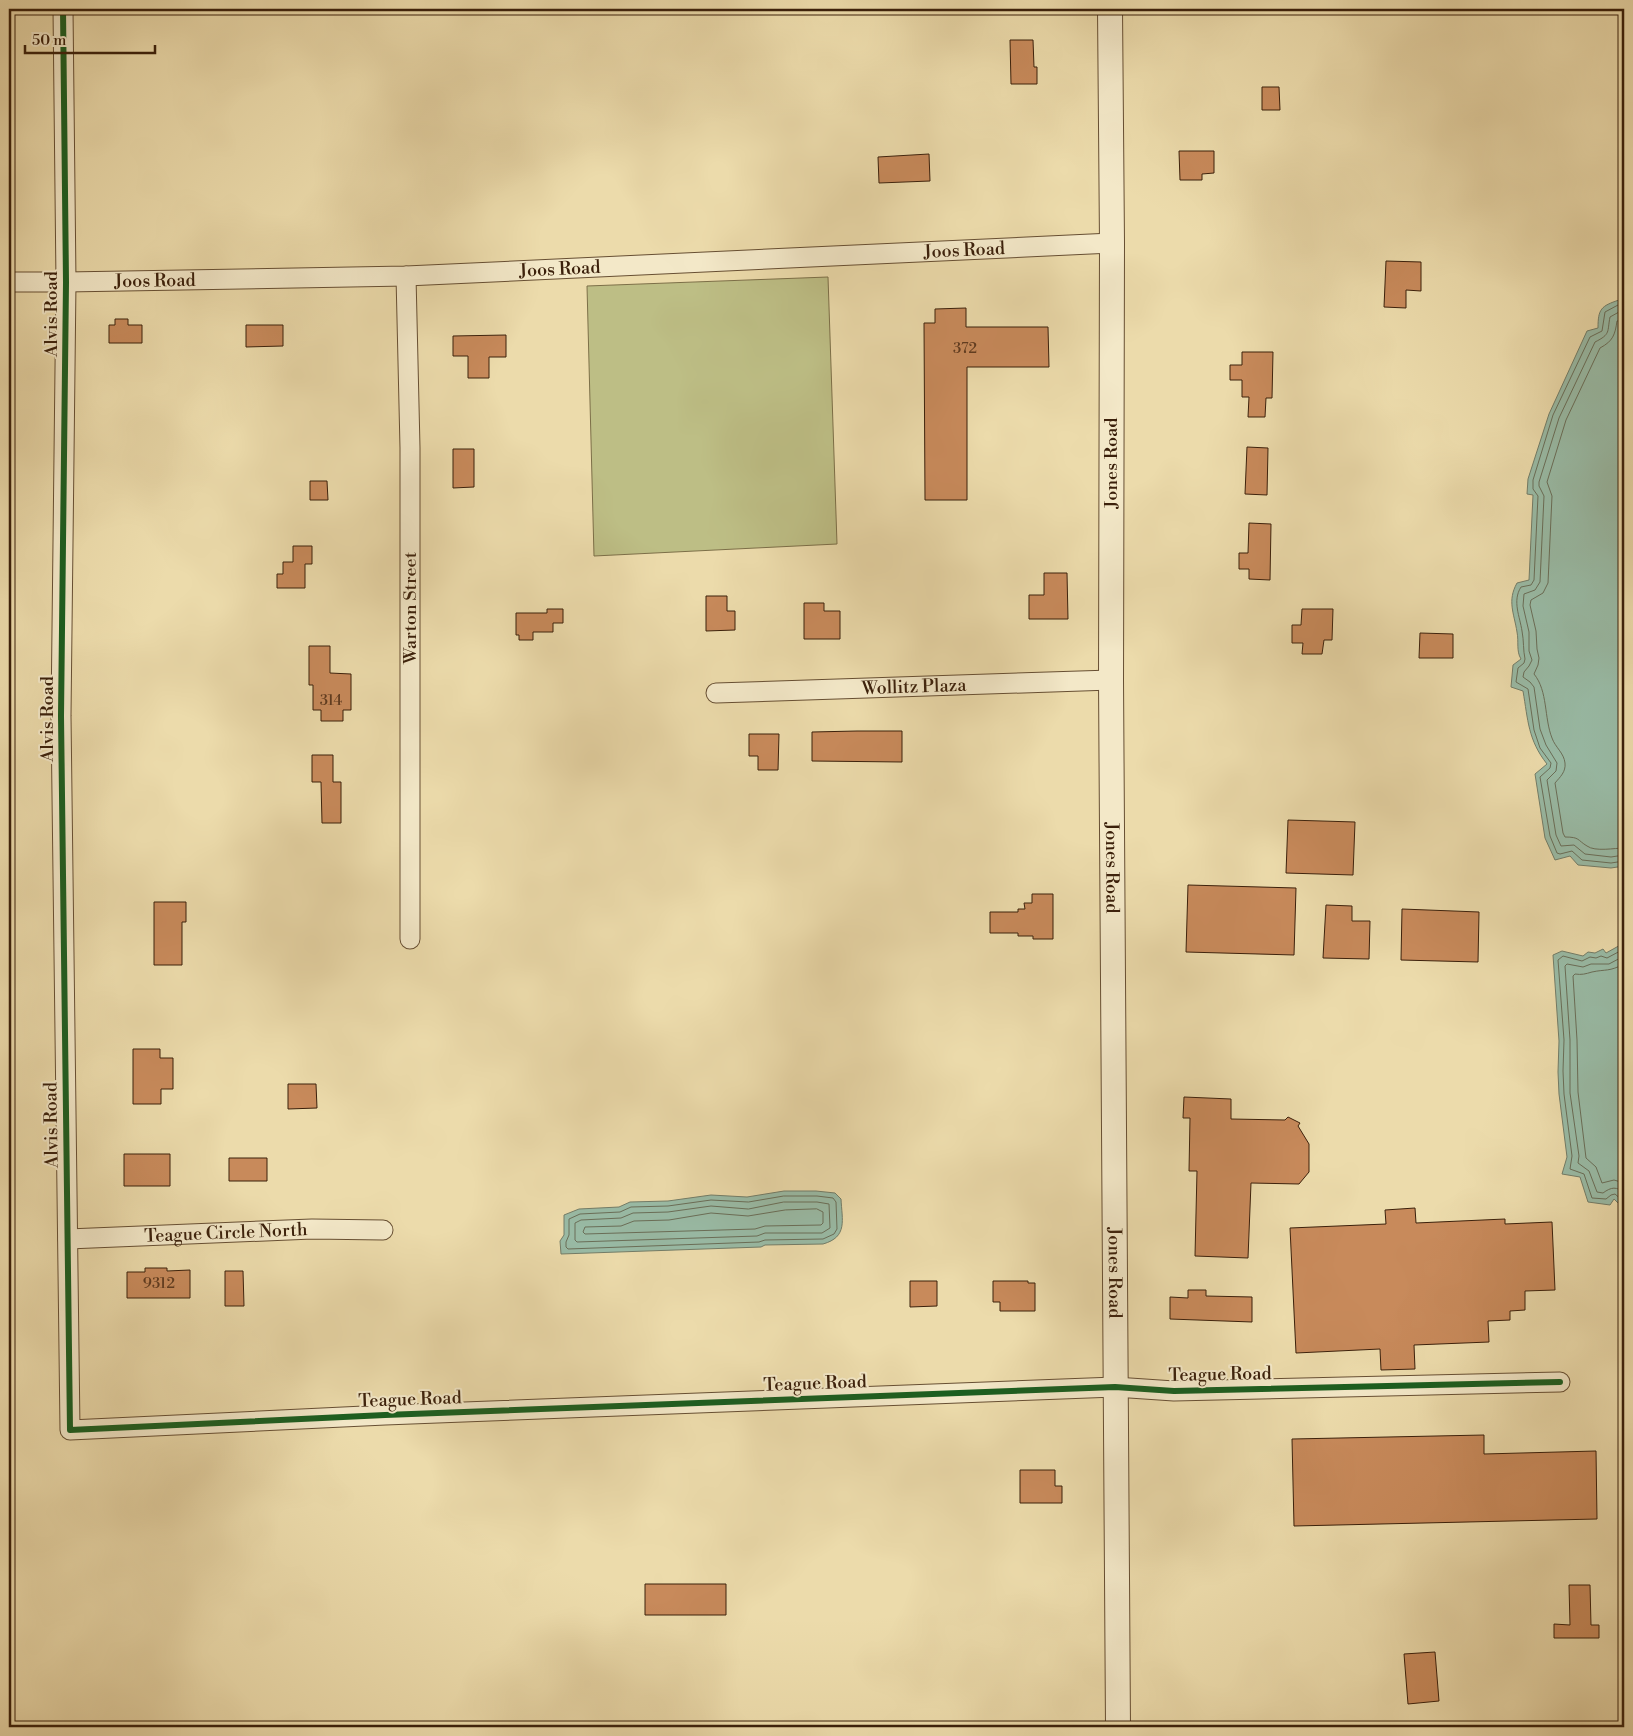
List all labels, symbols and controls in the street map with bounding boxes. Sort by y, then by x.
scale bar [25,22,155,54]
text: 50 m [32,31,66,50]
street label: Joos Road [922,237,1006,264]
street label: Joos Road [518,256,602,283]
street label: Joos Road [113,269,197,293]
street label: Alvis Road [40,270,63,358]
house number: 372 [953,339,977,358]
street label: Jones Road [1100,417,1123,509]
street label: Warton Street [399,551,422,665]
street label: Wollitz Plaza [860,674,968,700]
street label: Alvis Road [36,675,59,763]
house number: 314 [320,691,342,710]
street label: Jones Road [1100,821,1124,914]
street label: Alvis Road [39,1081,64,1169]
street label: Teague Circle North [144,1218,308,1248]
street label: Jones Road [1103,1226,1126,1319]
house number: 9312 [143,1274,175,1293]
street label: Teague Road [1168,1362,1273,1387]
street label: Teague Road [763,1370,868,1397]
street label: Teague Road [358,1386,463,1413]

